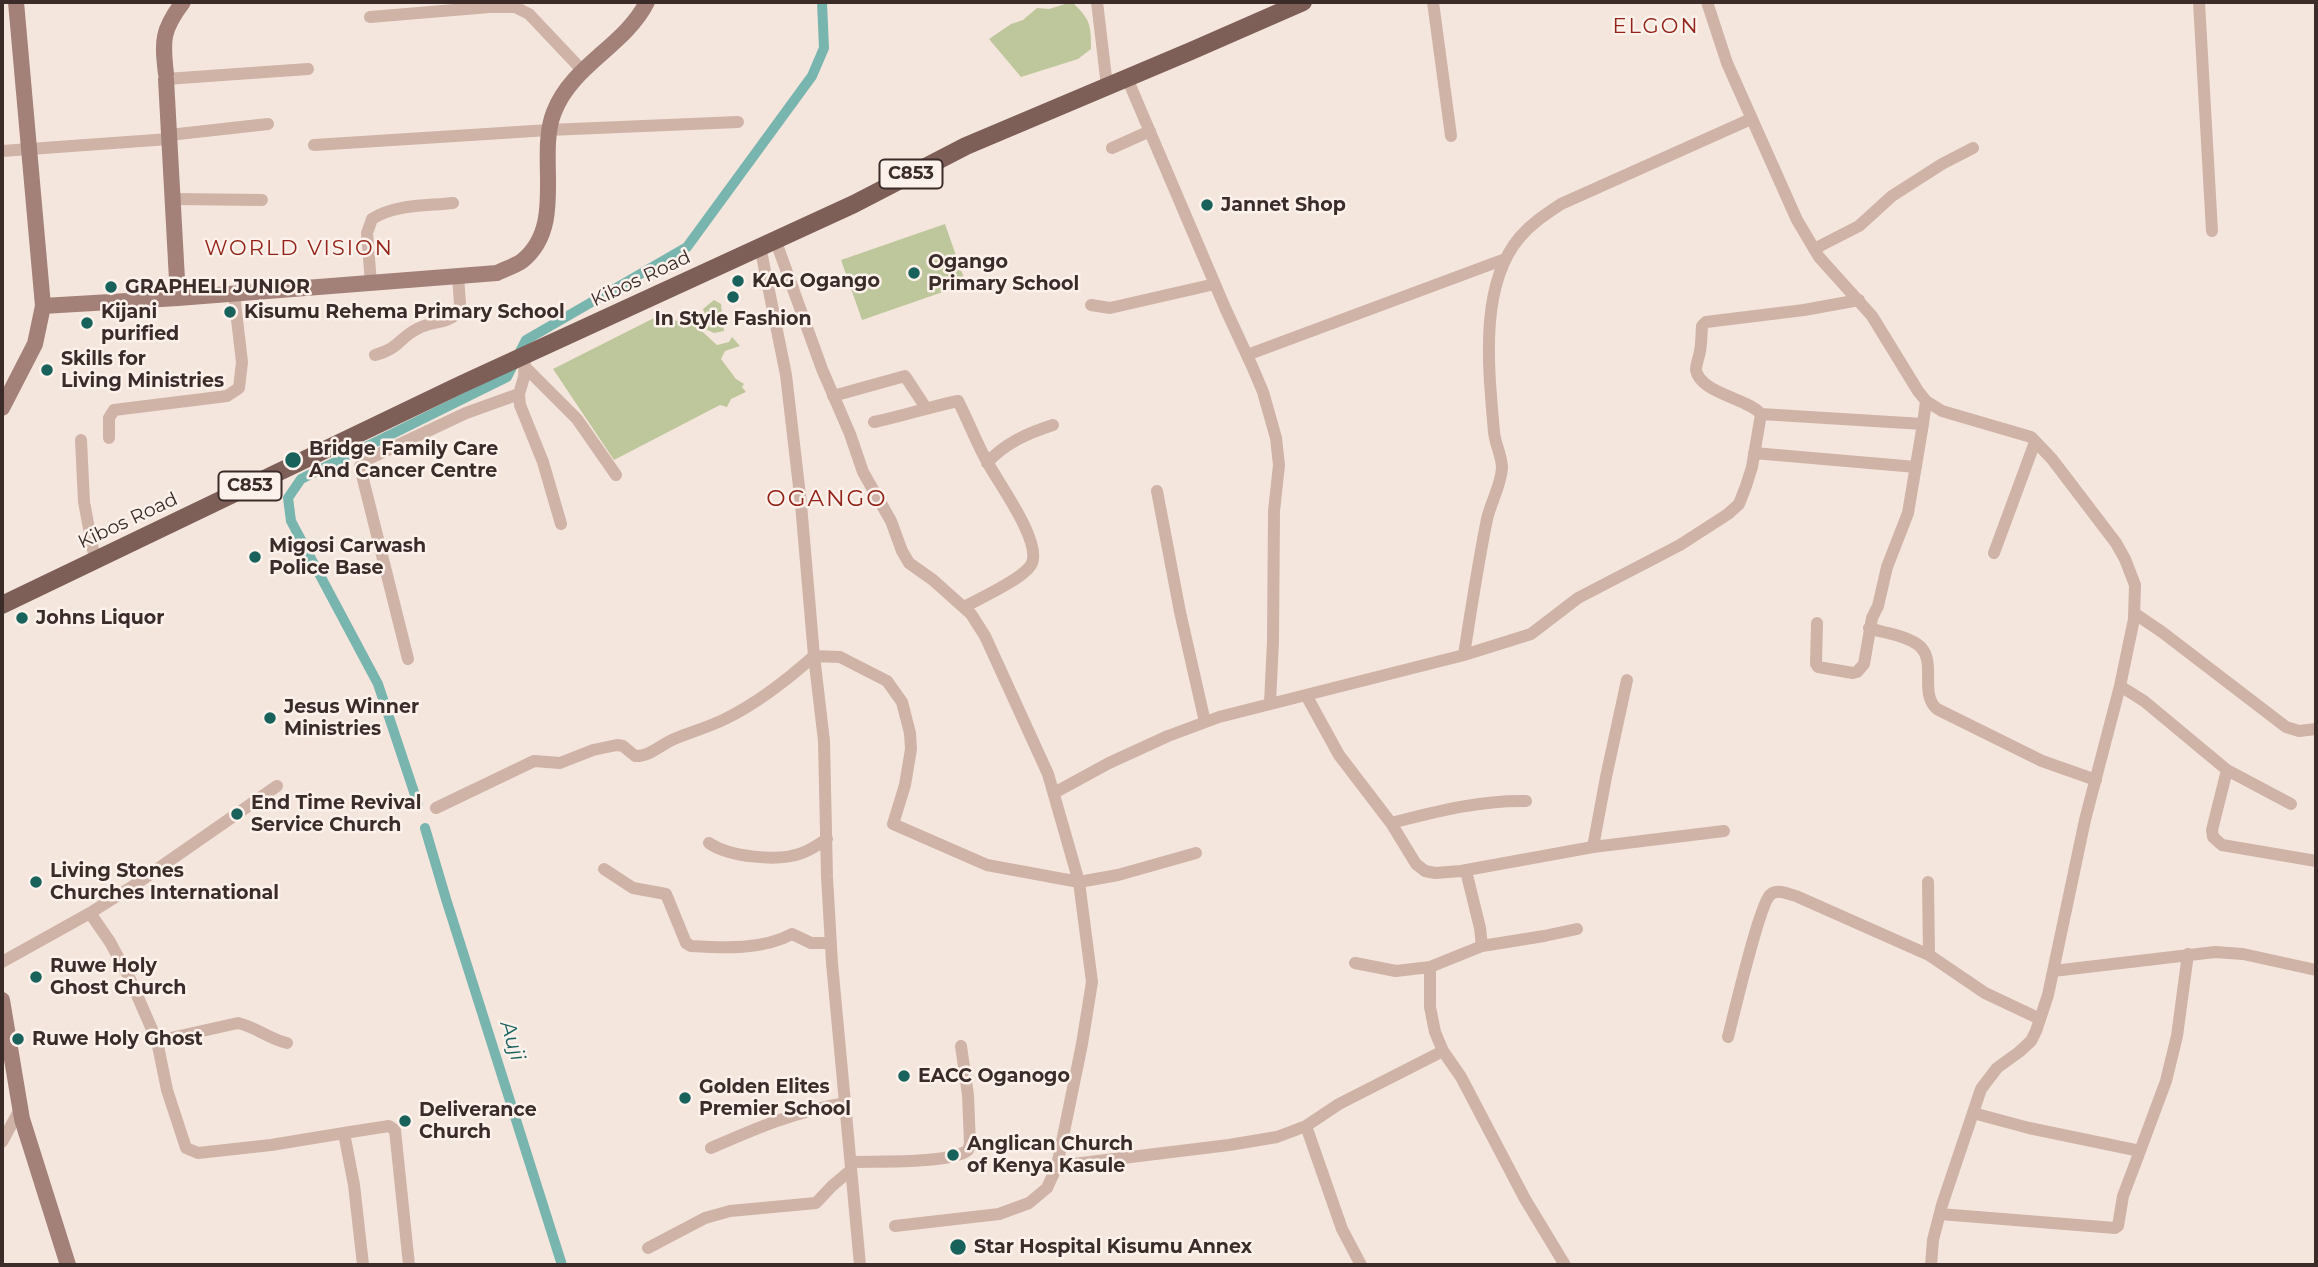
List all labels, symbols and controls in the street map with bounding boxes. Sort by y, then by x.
district label: ELGON [1613,14,1699,40]
road number: C853 [880,160,942,188]
place label: Jannet Shop [1221,194,1346,216]
marker: Jannet Shop [1199,197,1215,213]
district label: WORLD VISION [206,236,392,262]
street label: Kibos Road [588,246,694,312]
place label: Ogango Primary School [928,251,1079,295]
marker: Ogango Primary School [906,265,922,281]
place label: KAG Ogango [752,270,880,292]
marker: KAG Ogango [730,273,746,289]
place label: GRAPHELI JUNIOR [125,276,310,298]
marker: GRAPHELI JUNIOR [103,279,119,295]
marker: In Style Fashion [725,289,741,305]
place label: Kijani purified [101,301,179,345]
place label: Kisumu Rehema Primary School [244,301,565,323]
marker: Kisumu Rehema Primary School [222,304,238,320]
place label: In Style Fashion [654,308,812,330]
marker: Kijani purified [79,315,95,331]
place label: Skills for Living Ministries [61,348,224,392]
marker: Skills for Living Ministries [39,362,55,378]
place label: Bridge Family Care And Cancer Centre [309,438,498,482]
marker: Bridge Family Care And Cancer Centre [283,450,303,470]
road number: C853 [218,472,282,500]
district label: OGANGO [767,485,887,513]
street label: Kibos Road [75,488,181,554]
place label: Migosi Carwash Police Base [269,535,426,579]
marker: Migosi Carwash Police Base [247,549,263,565]
place label: Johns Liquor [36,607,164,629]
marker: Johns Liquor [14,610,30,626]
place label: Jesus Winner Ministries [284,696,419,740]
marker: Jesus Winner Ministries [262,710,278,726]
place label: End Time Revival Service Church [251,792,422,836]
marker: End Time Revival Service Church [229,806,245,822]
place label: Living Stones Churches International [50,860,279,904]
marker: Living Stones Churches International [28,874,44,890]
place label: Ruwe Holy Ghost Church [50,955,186,999]
marker: Ruwe Holy Ghost Church [28,969,44,985]
water label: Auji [494,1018,530,1064]
place label: Ruwe Holy Ghost [32,1028,203,1050]
marker: Ruwe Holy Ghost [10,1031,26,1047]
place label: EACC Oganogo [918,1065,1070,1087]
marker: EACC Oganogo [896,1068,912,1084]
place label: Golden Elites Premier School [699,1076,851,1120]
marker: Golden Elites Premier School [677,1090,693,1106]
place label: Deliverance Church [419,1099,537,1143]
marker: Deliverance Church [397,1113,413,1129]
place label: Anglican Church of Kenya Kasule [967,1133,1133,1177]
marker: Anglican Church of Kenya Kasule [945,1147,961,1163]
place label: Star Hospital Kisumu Annex [974,1236,1252,1258]
marker: Star Hospital Kisumu Annex [948,1237,968,1257]

